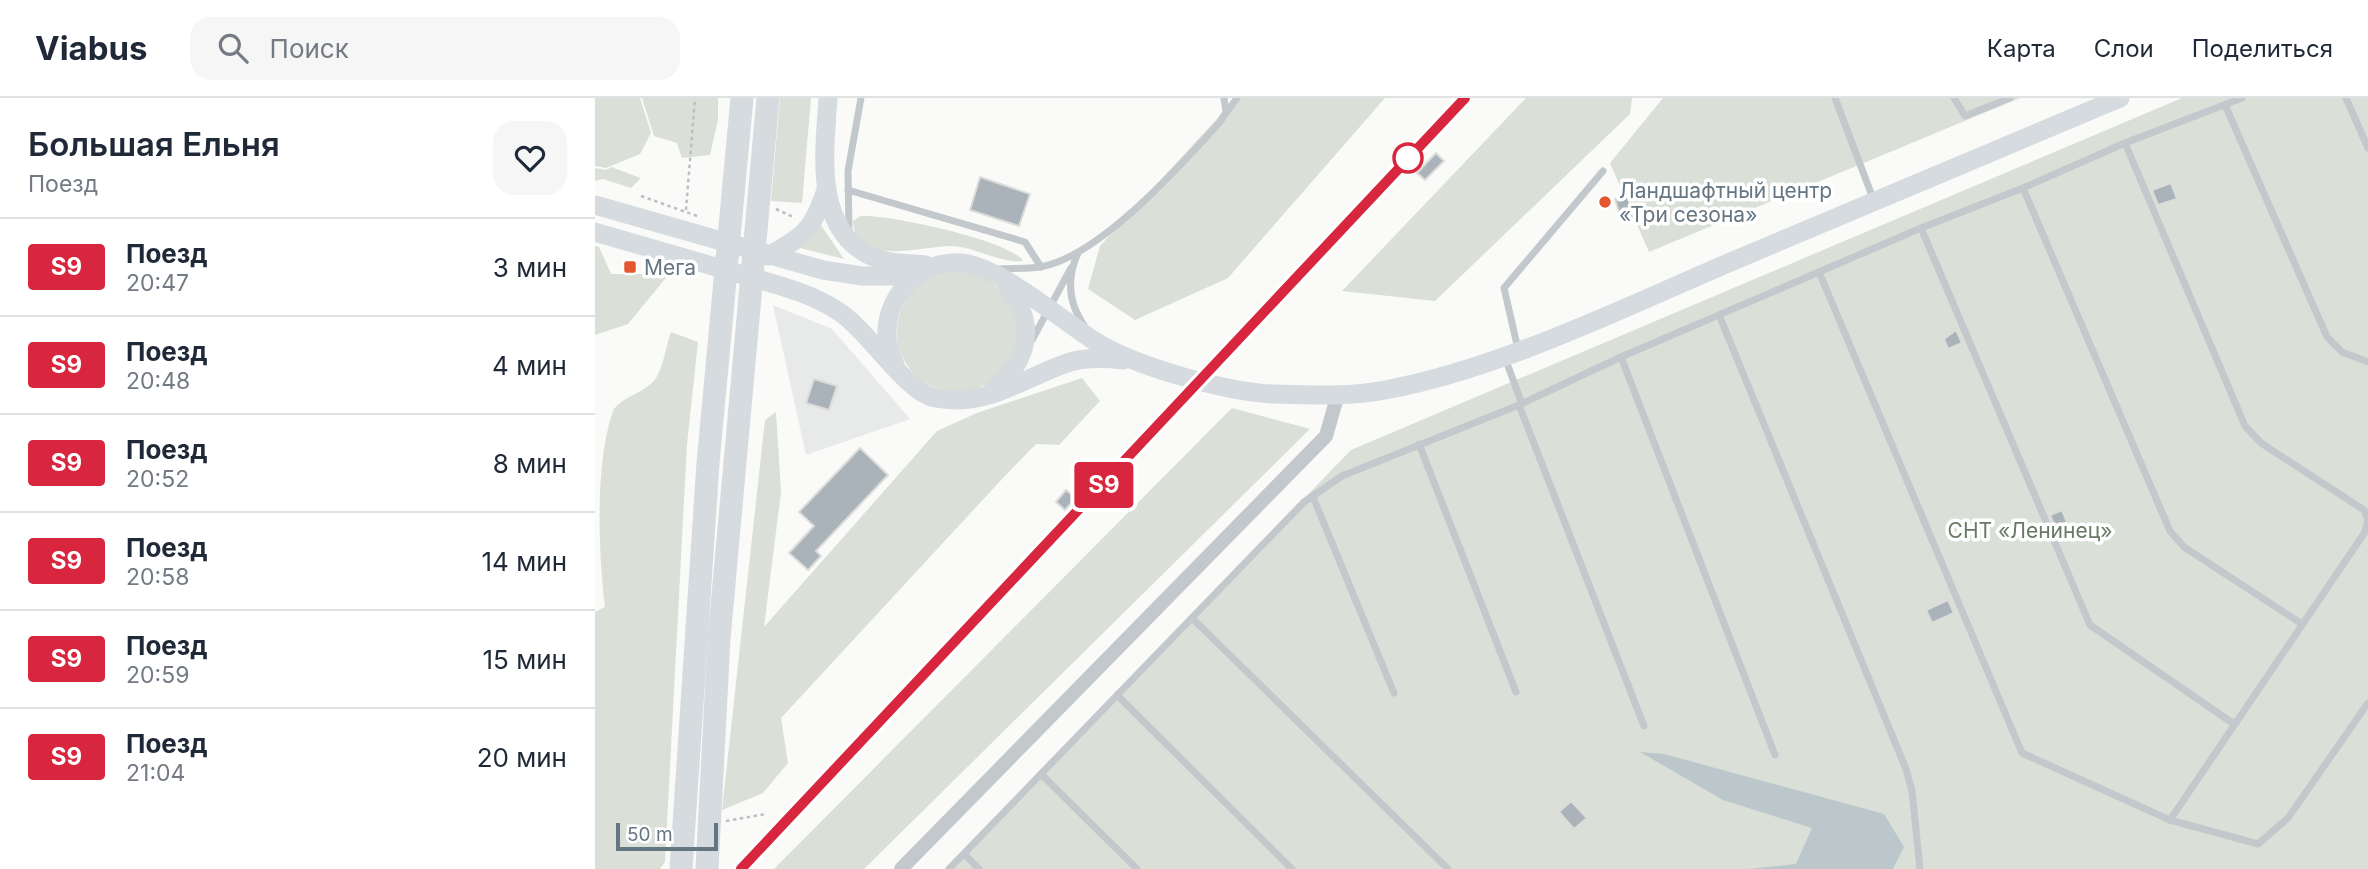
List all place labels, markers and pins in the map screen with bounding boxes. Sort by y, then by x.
unlabelled marker [1393,143,1423,173]
place label: Ландшафтный центр «Три сезона» [1619,178,1832,227]
marker: Ландшафтный центр «Три сезона» [1597,194,1613,210]
place label: Мега [644,255,696,280]
marker: Мега [622,259,638,275]

